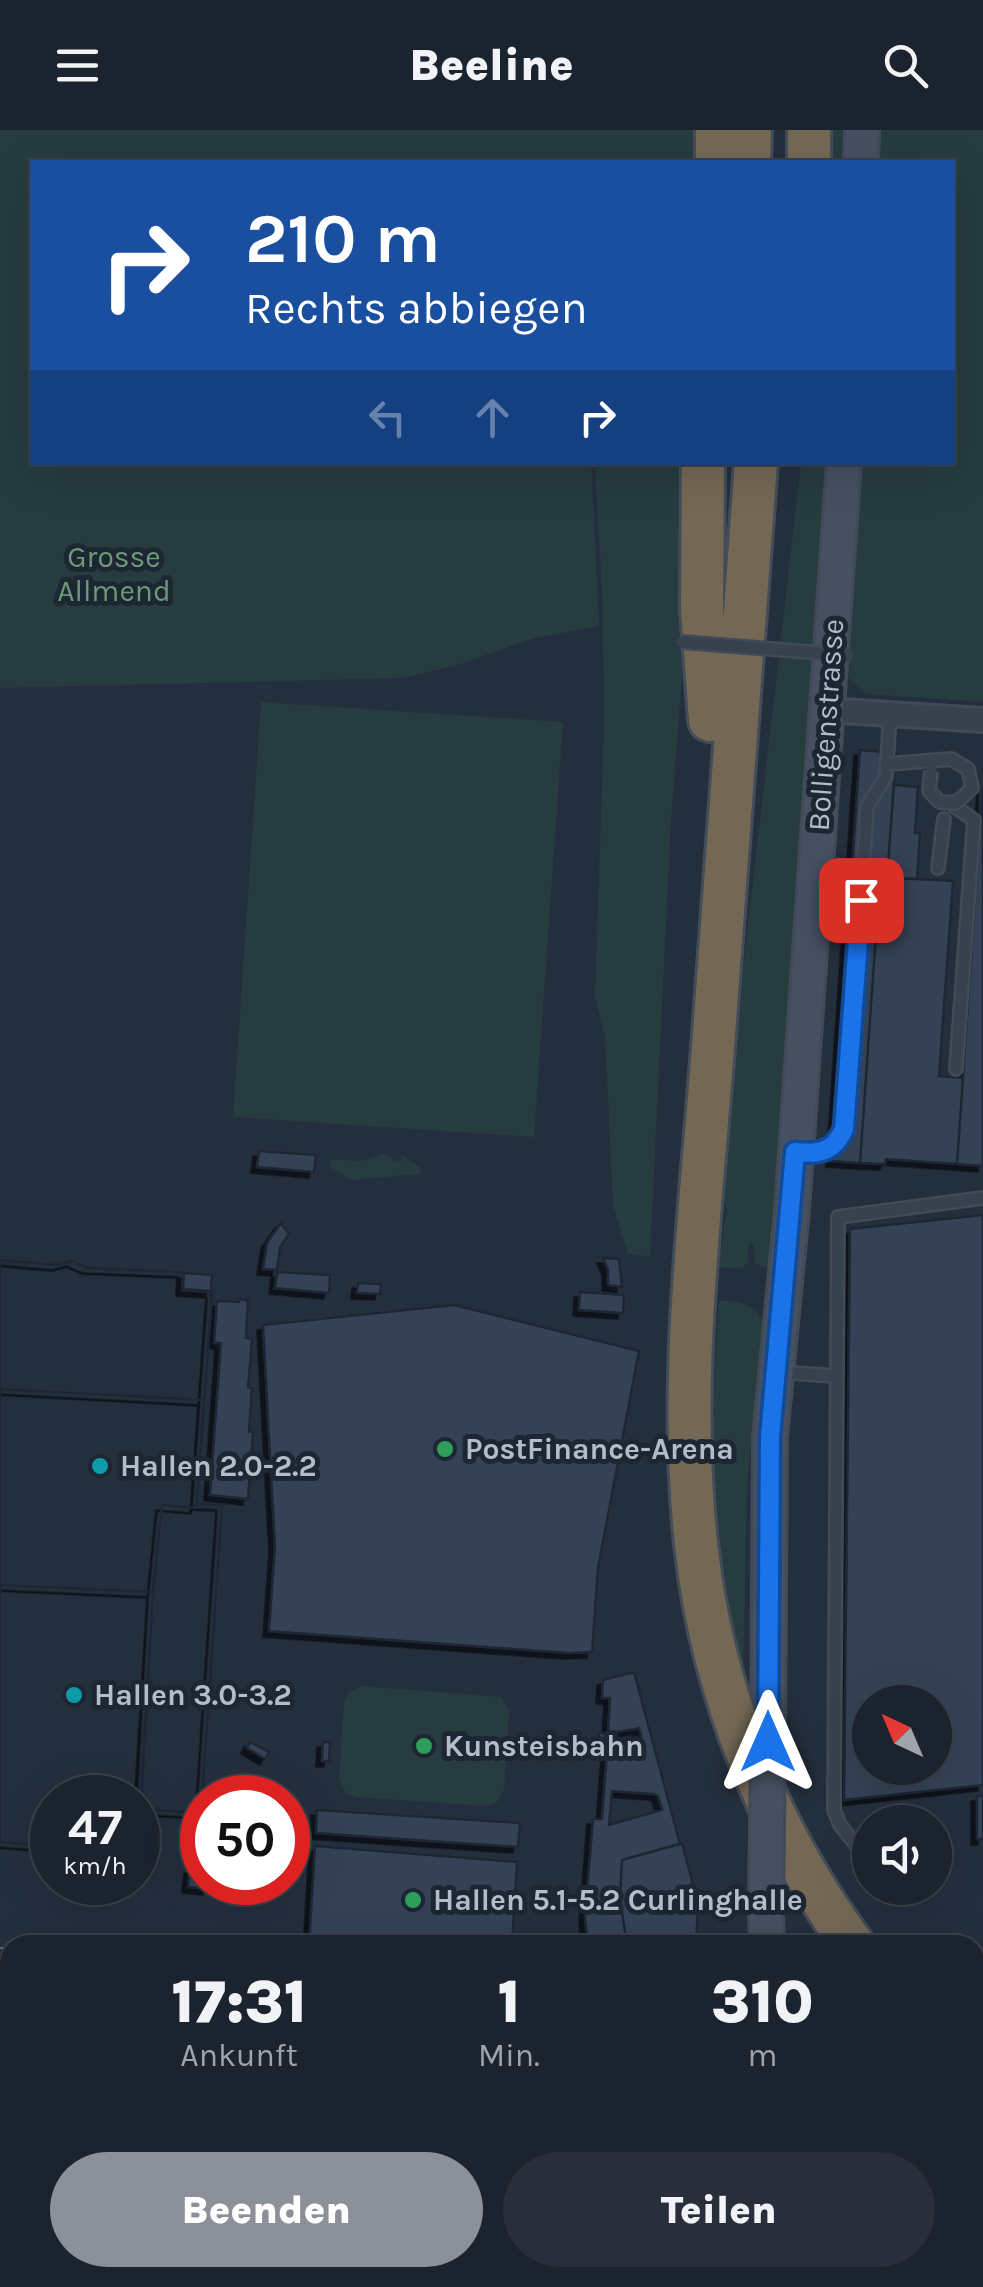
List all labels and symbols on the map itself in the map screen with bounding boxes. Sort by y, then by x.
park label: Grosse Allmend [57,539,171,609]
street label: Bolligenstrasse [801,618,851,832]
pin [819,858,904,943]
place label: PostFinance-Arena [465,1431,734,1467]
marker: PostFinance-Arena [434,1438,456,1460]
place label: Hallen 2.0-2.2 [120,1448,317,1484]
marker: Hallen 2.0-2.2 [89,1455,111,1477]
place label: Hallen 3.0-3.2 [94,1677,292,1713]
marker: Hallen 3.0-3.2 [63,1684,85,1706]
north arrow [852,1685,952,1785]
position arrow [716,1690,820,1794]
place label: Kunsteisbahn [444,1728,644,1764]
marker: Kunsteisbahn [413,1735,435,1757]
speed limit sign: 50 [180,1775,310,1905]
place label: Hallen 5.1-5.2 Curlinghalle [433,1882,803,1918]
marker: Hallen 5.1-5.2 Curlinghalle [402,1889,424,1911]

